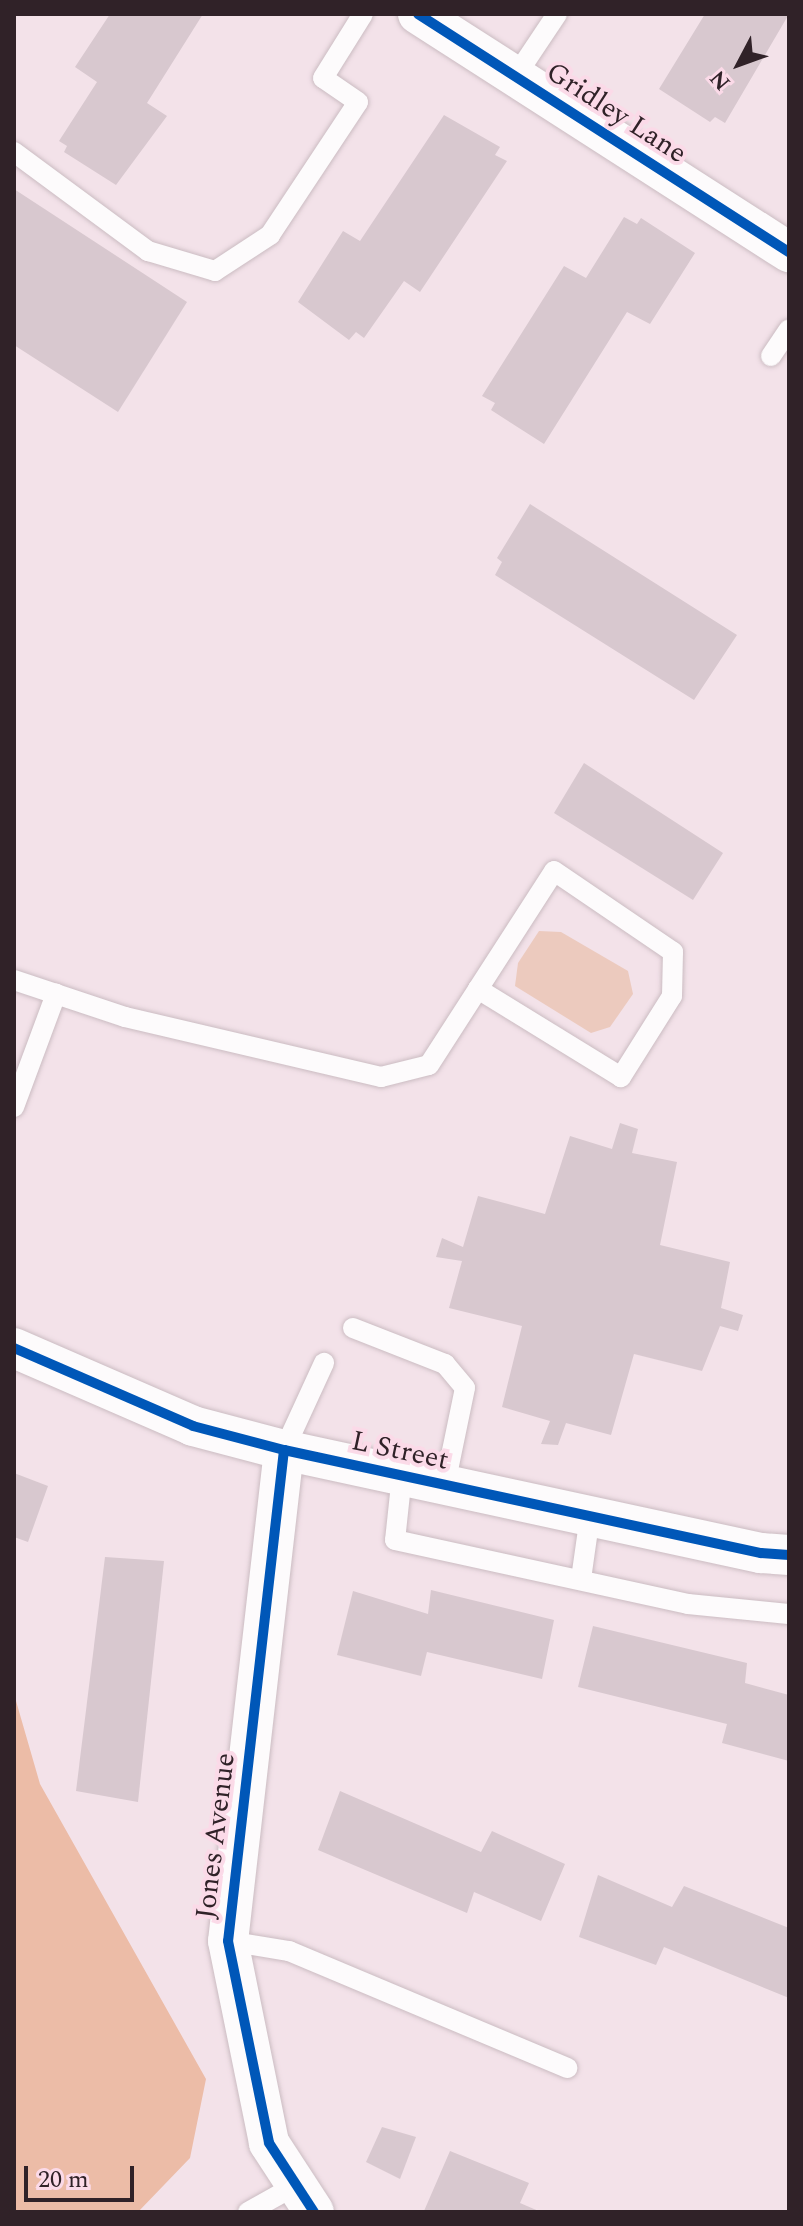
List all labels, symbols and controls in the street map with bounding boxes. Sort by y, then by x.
north arrow [699,24,779,104]
street label: Gridley Lane [540,55,692,171]
text: N [702,62,739,98]
street label: L Street [348,1424,452,1478]
street label: Jones Avenue [189,1751,243,1921]
scale bar [28,2150,138,2200]
text: 20 m [38,2162,89,2198]

